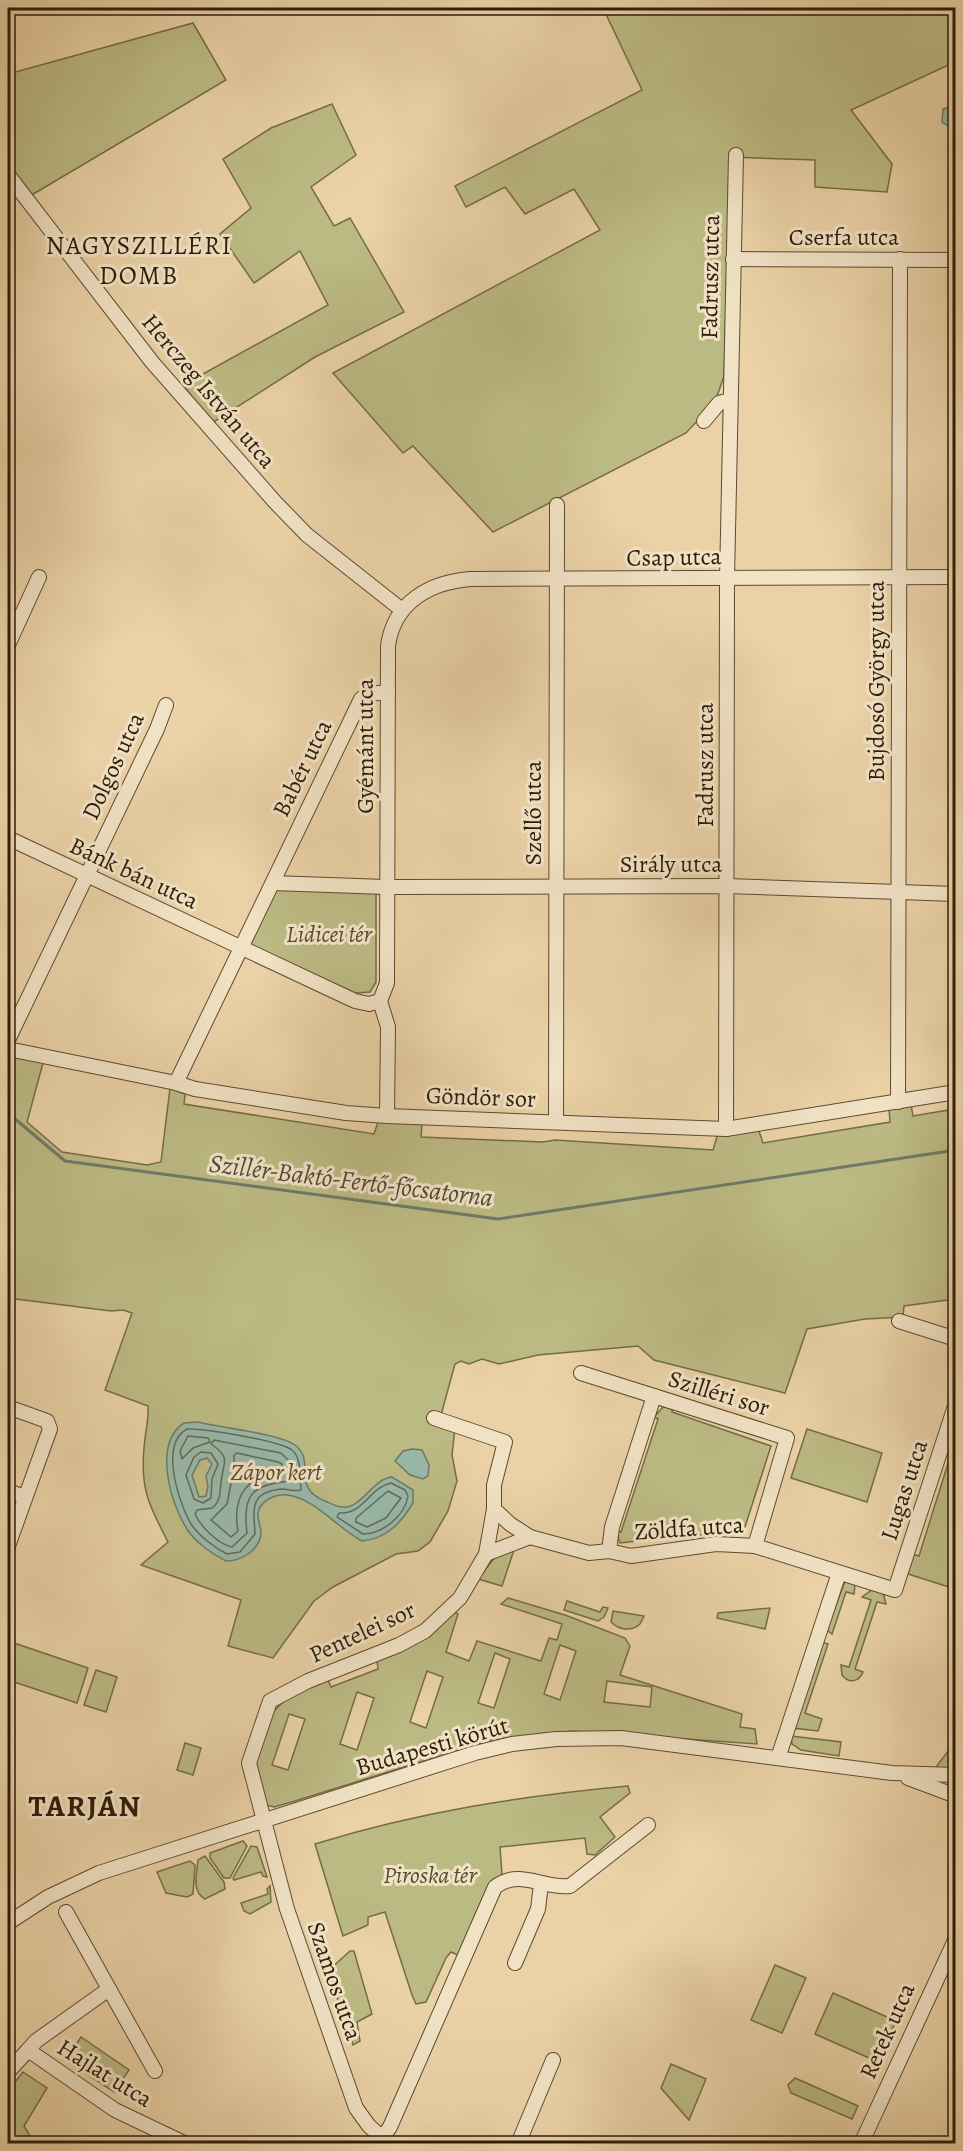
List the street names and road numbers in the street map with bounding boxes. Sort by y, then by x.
street label: Fadrusz utca [693,213,727,340]
street label: Cserfa utca [789,221,900,253]
street label: Herczeg István utca [135,307,284,476]
street label: Csap utca [626,540,723,574]
street label: Bujdosó György utca [860,580,892,782]
street label: Gyémánt utca [349,677,381,814]
street label: Fadrusz utca [689,702,721,827]
street label: Dolgos utca [74,706,152,825]
street label: Babér utca [265,713,340,822]
street label: Szellő utca [517,760,549,865]
street label: Bánk bán utca [64,829,204,917]
street label: Sirály utca [620,848,723,880]
street label: Göndör sor [425,1079,537,1115]
street label: Szilléri sor [664,1362,774,1424]
street label: Lugas utca [873,1435,936,1545]
street label: Zöldfa utca [633,1508,746,1548]
street label: Pentelei sor [304,1593,420,1671]
street label: Budapesti körút [352,1709,512,1783]
street label: Szamos utca [300,1918,370,2045]
street label: Retek utca [852,1977,923,2084]
street label: Hajlat utca [51,2031,159,2115]

